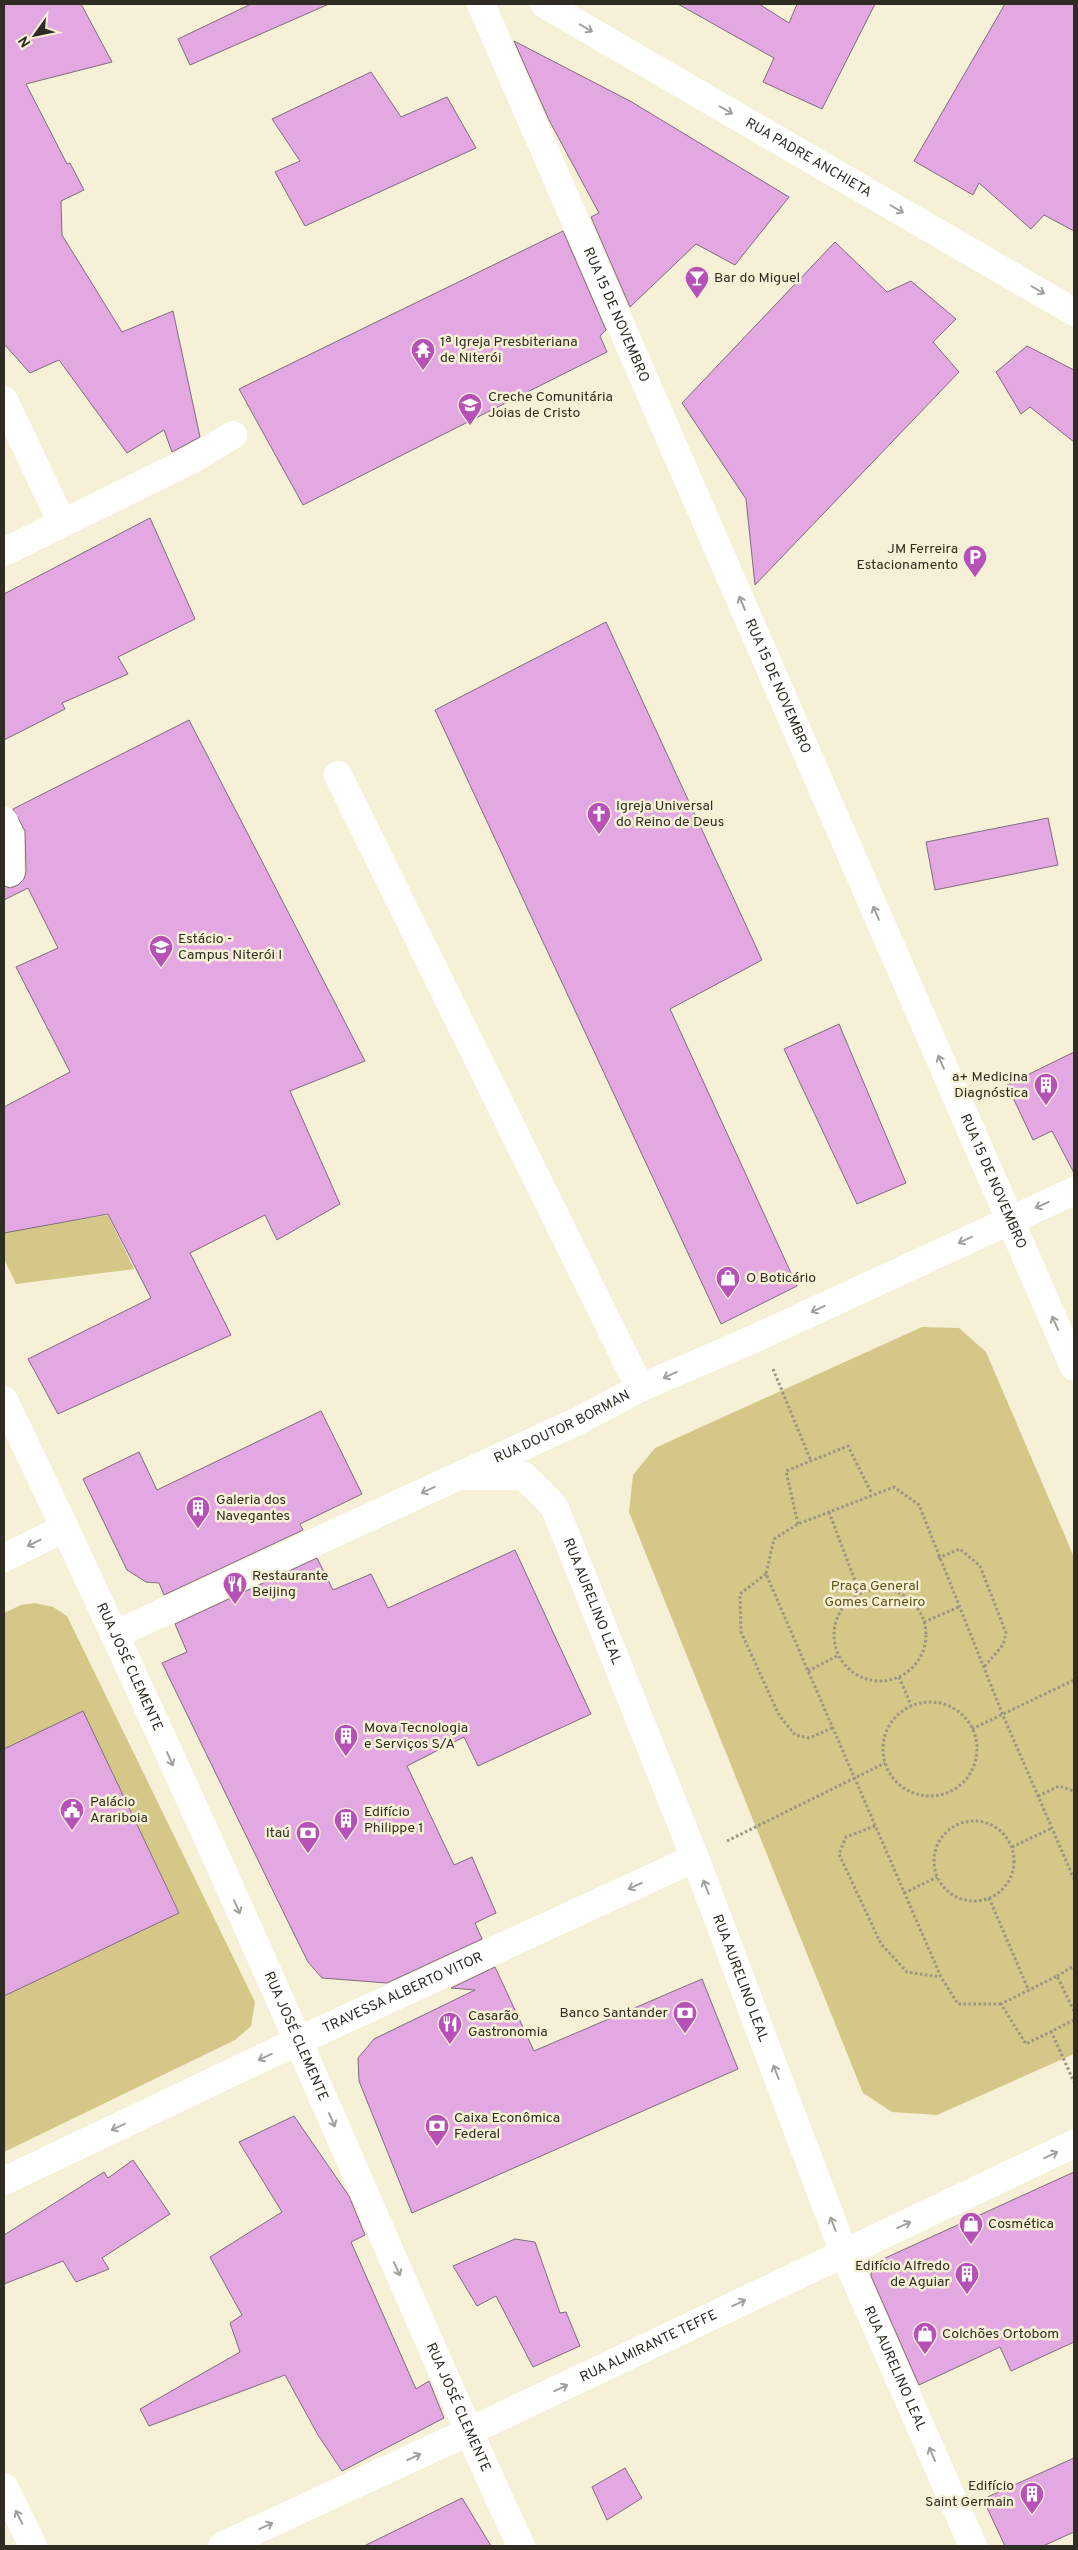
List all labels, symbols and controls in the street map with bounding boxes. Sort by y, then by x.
north arrow [10,10,60,60]
one-way arrow [578,24,592,34]
text: N [15,32,35,50]
one-way arrow [719,105,733,115]
street label: RUA PADRE ANCHIETA [742,114,875,201]
one-way arrow [890,204,904,214]
street label: RUA 15 DE NOVEMBRO [579,245,653,385]
bar icon: Bar do Miguel [684,265,710,299]
place label: Bar do Miguel [714,270,800,287]
one-way arrow [1030,286,1044,296]
place label: 1ª Igreja Presbiteriana de Niterói [440,334,578,367]
temple icon: 1ª Igreja Presbiteriana de Niterói [410,337,436,371]
place label: Creche Comunitária Joias de Cristo [488,389,613,422]
school or university icon: Creche Comunitária Joias de Cristo [457,392,483,426]
place label: JM Ferreira Estacionamento [857,541,958,574]
parking icon: JM Ferreira Estacionamento [962,544,988,578]
one-way arrow [736,596,746,611]
street label: RUA 15 DE NOVEMBRO [741,616,815,756]
place label: Igreja Universal do Reino de Deus [616,798,724,831]
church icon: Igreja Universal do Reino de Deus [586,801,612,835]
one-way arrow [871,905,880,920]
place label: Estácio - Campus Niterói I [178,931,282,964]
school or university icon: Estácio - Campus Niterói I [148,934,174,968]
one-way arrow [935,1055,945,1070]
place label: a+ Medicina Diagnóstica [952,1069,1028,1102]
building icon: a+ Medicina Diagnóstica [1033,1072,1059,1106]
street label: RUA 15 DE NOVEMBRO [956,1111,1030,1251]
one-way arrow [1035,1201,1050,1211]
one-way arrow [958,1236,973,1245]
shop icon: O Boticário [715,1265,741,1299]
place label: O Boticário [746,1270,816,1287]
one-way arrow [811,1304,826,1314]
one-way arrow [1049,1316,1059,1331]
one-way arrow [663,1371,678,1381]
street label: RUA DOUTOR BORMAN [491,1386,633,1467]
one-way arrow [421,1486,436,1496]
place label: Galeria dos Navegantes [216,1492,290,1525]
building icon: Galeria dos Navegantes [185,1495,211,1529]
street label: RUA AURELINO LEAL [559,1536,625,1667]
one-way arrow [27,1539,42,1549]
place label: Restaurante Beijing [252,1568,328,1601]
restaurant icon: Restaurante Beijing [222,1571,248,1605]
park label: Praça General Gomes Carneiro [825,1578,926,1611]
street label: RUA JOSÉ CLEMENTE [93,1600,166,1734]
place label: Mova Tecnologia e Serviços S/A [364,1720,468,1753]
building icon: Mova Tecnologia e Serviços S/A [333,1723,359,1757]
one-way arrow [166,1751,176,1766]
place label: Palácio Arariboia [90,1794,148,1827]
public building icon: Palácio Arariboia [59,1797,85,1831]
place label: Edifício Philippe 1 [364,1804,424,1837]
building icon: Edifício Philippe 1 [333,1807,359,1841]
bank icon: Itaú [295,1820,321,1854]
place label: Itaú [266,1825,290,1842]
one-way arrow [701,1880,710,1896]
one-way arrow [627,1881,642,1891]
one-way arrow [233,1899,243,1914]
street label: RUA AURELINO LEAL [709,1912,772,2044]
street label: TRAVESSA ALBERTO VITOR [320,1948,486,2037]
street label: RUA JOSÉ CLEMENTE [260,1969,332,2103]
bank icon: Banco Santander [672,2000,698,2034]
place label: Banco Santander [559,2005,669,2022]
place label: Casarão Gastronomia [468,2008,548,2041]
restaurant icon: Casarão Gastronomia [437,2011,463,2045]
one-way arrow [258,2053,273,2063]
one-way arrow [771,2065,780,2080]
place label: Caixa Econômica Federal [454,2110,560,2143]
one-way arrow [328,2112,338,2127]
bank icon: Caixa Econômica Federal [424,2113,450,2147]
one-way arrow [111,2123,126,2132]
one-way arrow [1043,2150,1058,2159]
shop icon: Cosmética [958,2211,984,2245]
place label: Cosmética [988,2216,1054,2233]
one-way arrow [828,2217,837,2232]
one-way arrow [896,2219,911,2229]
place label: Edifício Alfredo de Aguiar [855,2258,951,2291]
one-way arrow [393,2261,403,2276]
building icon: Edifício Alfredo de Aguiar [954,2261,980,2295]
one-way arrow [731,2298,746,2308]
street label: RUA AURELINO LEAL [860,2303,930,2434]
street label: RUA ALMIRANTE TEFFE [577,2306,720,2386]
shop icon: Colchões Ortobom [912,2321,938,2355]
place label: Colchões Ortobom [942,2326,1059,2343]
street label: RUA JOSÉ CLEMENTE [422,2340,494,2474]
one-way arrow [553,2383,568,2393]
one-way arrow [927,2447,937,2462]
one-way arrow [406,2452,421,2462]
place label: Edifício Saint Germain [925,2478,1014,2511]
building icon: Edifício Saint Germain [1019,2481,1045,2515]
one-way arrow [14,2510,23,2525]
one-way arrow [258,2520,273,2530]

